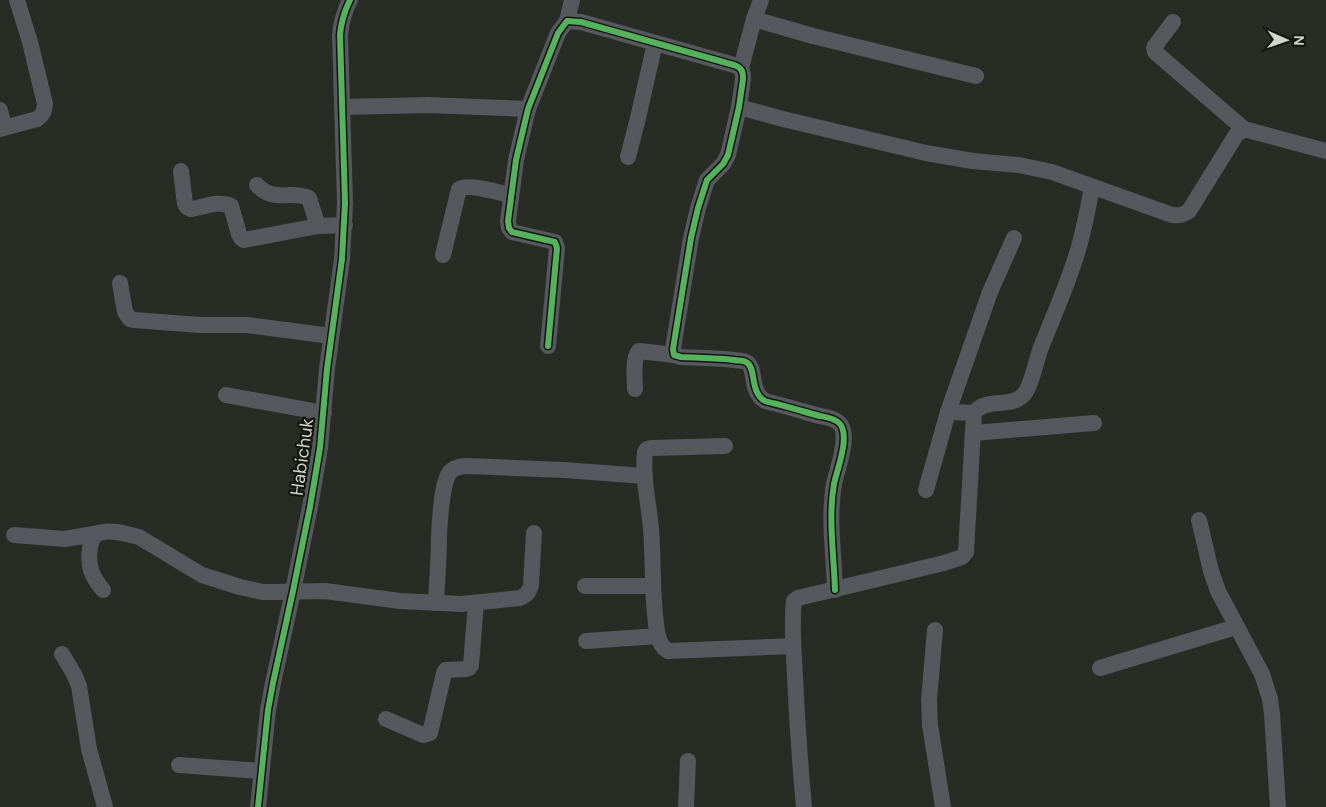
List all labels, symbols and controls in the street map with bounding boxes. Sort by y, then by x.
north arrow [1261,15,1311,65]
text: N [1290,35,1308,46]
street label: Habichuk [285,417,319,497]

